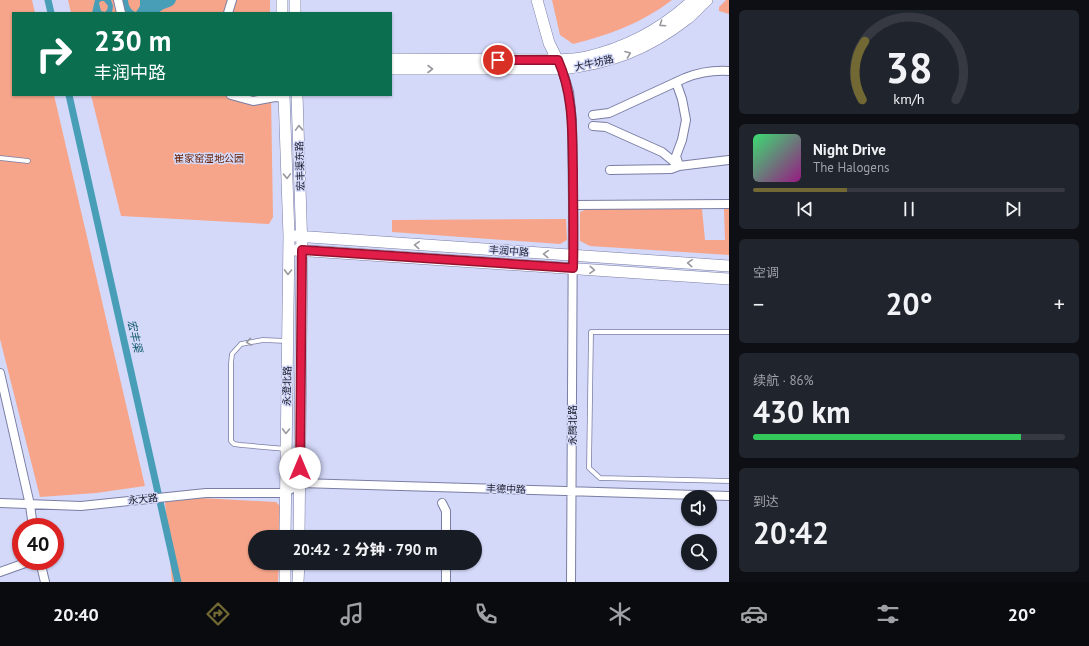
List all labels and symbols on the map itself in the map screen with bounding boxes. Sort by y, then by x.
one-way arrow [660,19,667,26]
pin [481,43,515,77]
one-way arrow [624,50,631,58]
street label: 大牛坊路 [573,52,615,74]
one-way arrow [427,65,433,73]
one-way arrow [294,125,303,131]
street label: 宏丰渠东路 [293,141,307,191]
park label: 崔家窑湿地公园 [174,152,244,165]
one-way arrow [283,173,291,179]
one-way arrow [414,241,420,250]
street label: 丰润中路 [489,243,529,259]
one-way arrow [543,249,549,258]
one-way arrow [687,259,693,268]
one-way arrow [589,265,595,274]
one-way arrow [284,269,293,275]
water label: 宏丰渠 [124,318,146,356]
one-way arrow [246,337,252,346]
street label: 永澄北路 [280,366,294,406]
street label: 永腾北路 [566,405,579,445]
one-way arrow [282,428,290,434]
position arrow [279,447,321,489]
street label: 丰德中路 [486,482,526,496]
street label: 永大路 [127,491,159,507]
speed limit sign: 40 [12,518,64,570]

